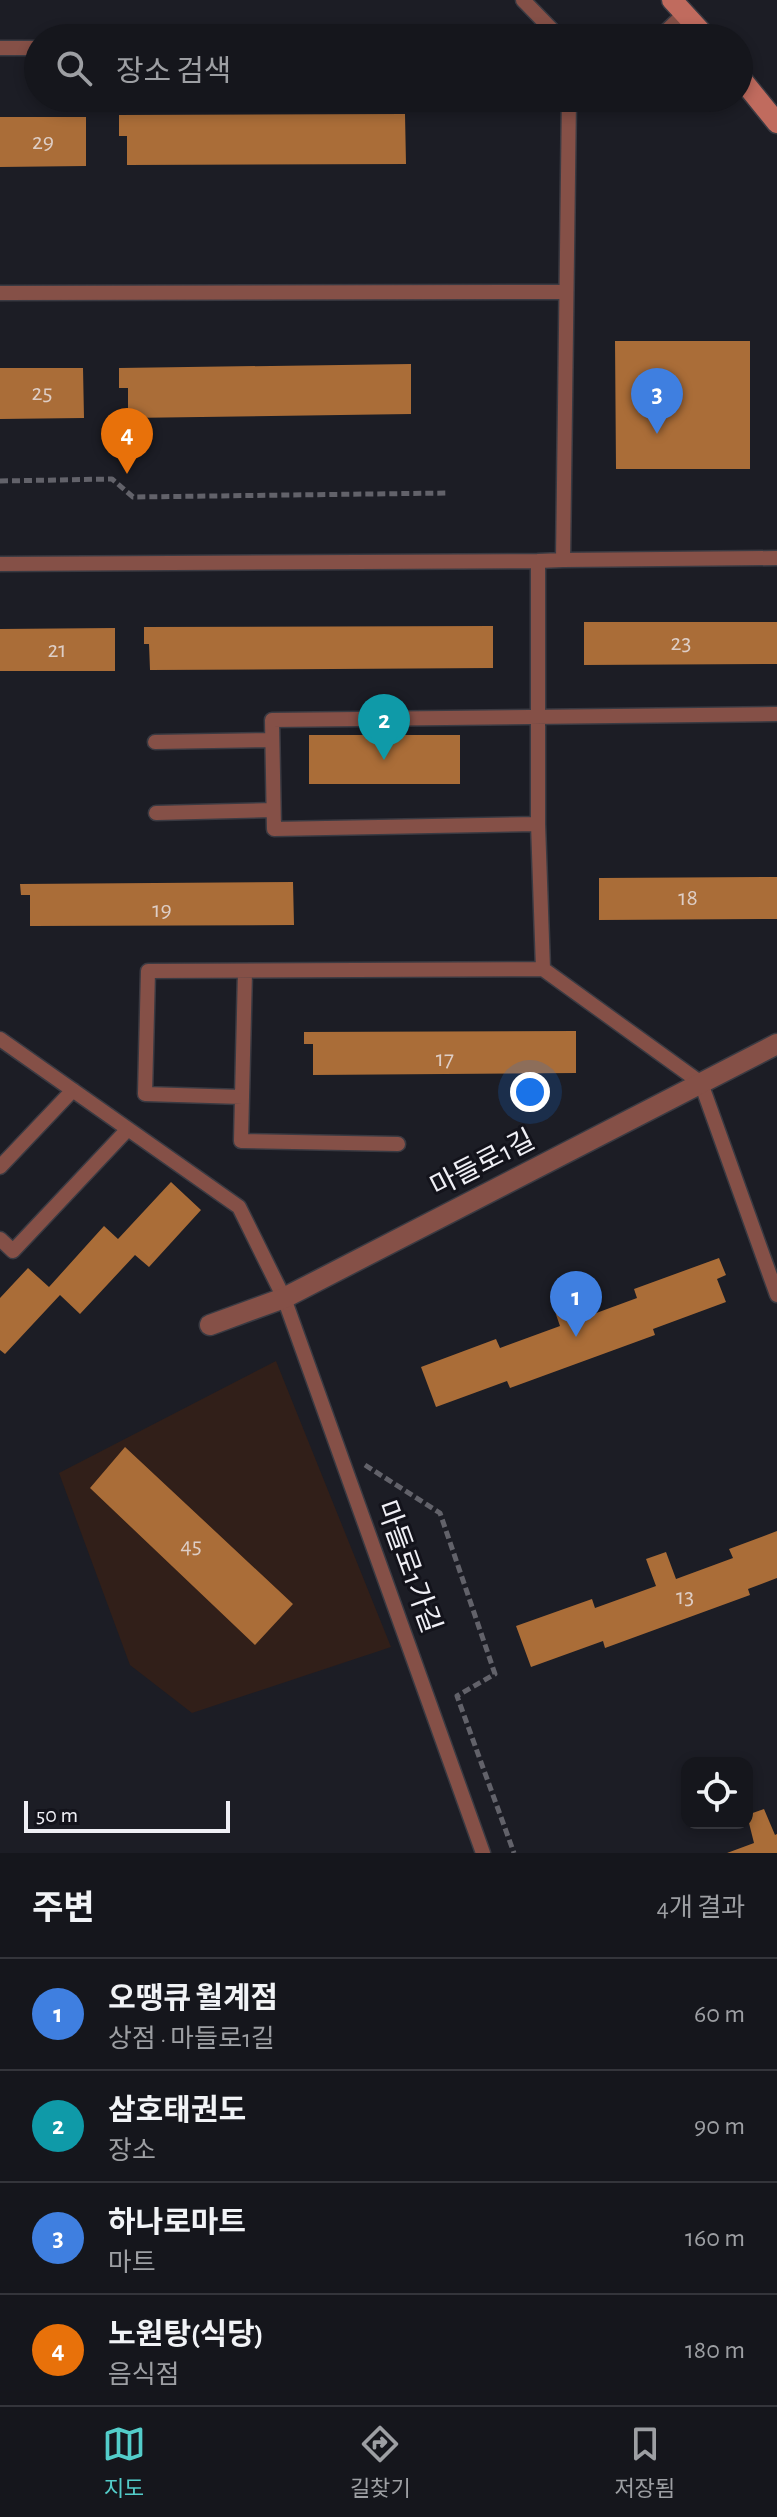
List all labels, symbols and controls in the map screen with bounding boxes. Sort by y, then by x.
search box [24,24,753,112]
icon: search [52,46,96,90]
text: 장소 검색 [116,57,231,87]
house number: 29 [32,130,54,154]
pin: 3 [631,368,683,434]
house number: 25 [32,381,52,405]
pin: 4 [101,408,153,474]
house number: 23 [671,631,691,655]
house number: 21 [47,638,67,662]
pin: 2 [358,694,410,760]
house number: 18 [678,886,698,910]
house number: 19 [152,898,172,922]
house number: 17 [436,1047,454,1071]
your location [510,1072,550,1112]
street label: 마들로1길 [426,1124,540,1202]
pin: 1 [550,1271,602,1337]
street label: 마들로1가길 [371,1496,447,1637]
house number: 45 [180,1534,202,1558]
house number: 13 [676,1585,694,1609]
map controls [681,1757,753,1829]
button: locate [681,1757,753,1829]
scale bar [24,1797,230,1833]
text: 50 m [36,1804,78,1826]
text: 주변 [32,1892,95,1926]
text: 4개 결과 [656,1895,745,1921]
text: 오땡큐 월계점 [108,1984,278,2014]
text: 1 [53,2001,63,2027]
text: 60 m [694,2001,745,2027]
text: 상점 · 마들로1길 [108,2026,275,2052]
text: 삼호태권도 [108,2096,246,2126]
text: 2 [52,2113,64,2139]
text: 90 m [694,2113,745,2139]
text: 장소 [108,2138,156,2164]
text: 하나로마트 [108,2208,246,2238]
text: 3 [52,2225,64,2251]
text: 160 m [685,2225,745,2251]
text: 마트 [108,2250,156,2276]
text: 노원탕(식당) [108,2320,264,2350]
text: 4 [51,2337,65,2363]
text: 180 m [685,2337,745,2363]
text: 음식점 [108,2362,180,2388]
tab: 지도 [102,2422,146,2502]
tab: 길찾기 [350,2422,411,2502]
tab: 저장됨 [614,2422,675,2502]

